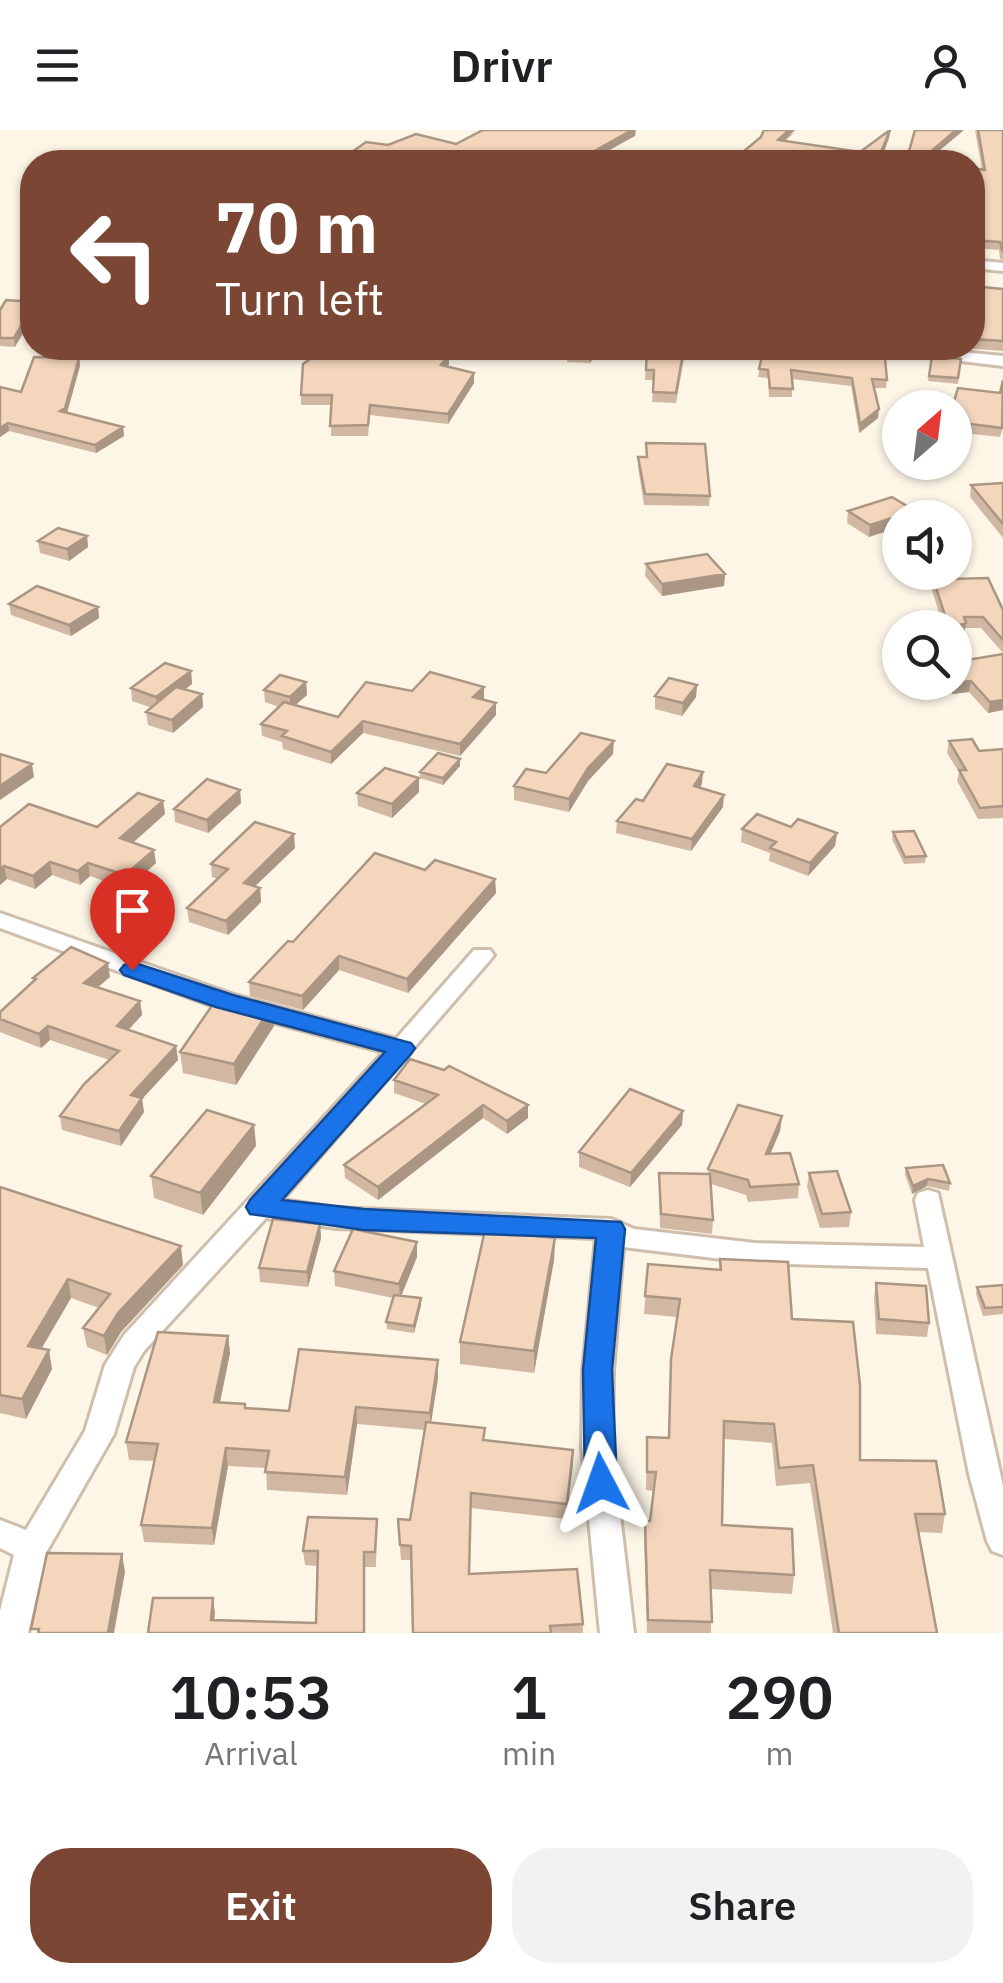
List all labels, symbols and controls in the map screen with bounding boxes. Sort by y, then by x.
text: Drivr [450,36,553,94]
icon: menu [30,38,85,93]
icon: person [918,38,973,93]
text: 70 m [215,181,378,272]
icon: left [50,190,180,320]
text: Turn left [215,269,384,327]
north arrow [882,390,972,480]
map controls [882,390,972,700]
button: sound [882,500,972,590]
button: search [882,610,972,700]
pin [90,868,175,971]
icon: arrive [105,883,160,938]
position arrow [549,1431,653,1535]
text: 10:53 [169,1657,333,1736]
text: 1 [511,1657,547,1736]
text: 290 [726,1657,834,1736]
text: Arrival [204,1732,298,1774]
text: min [502,1732,556,1774]
text: m [766,1732,794,1774]
button: Exit [30,1848,492,1963]
button: Share [512,1848,973,1963]

